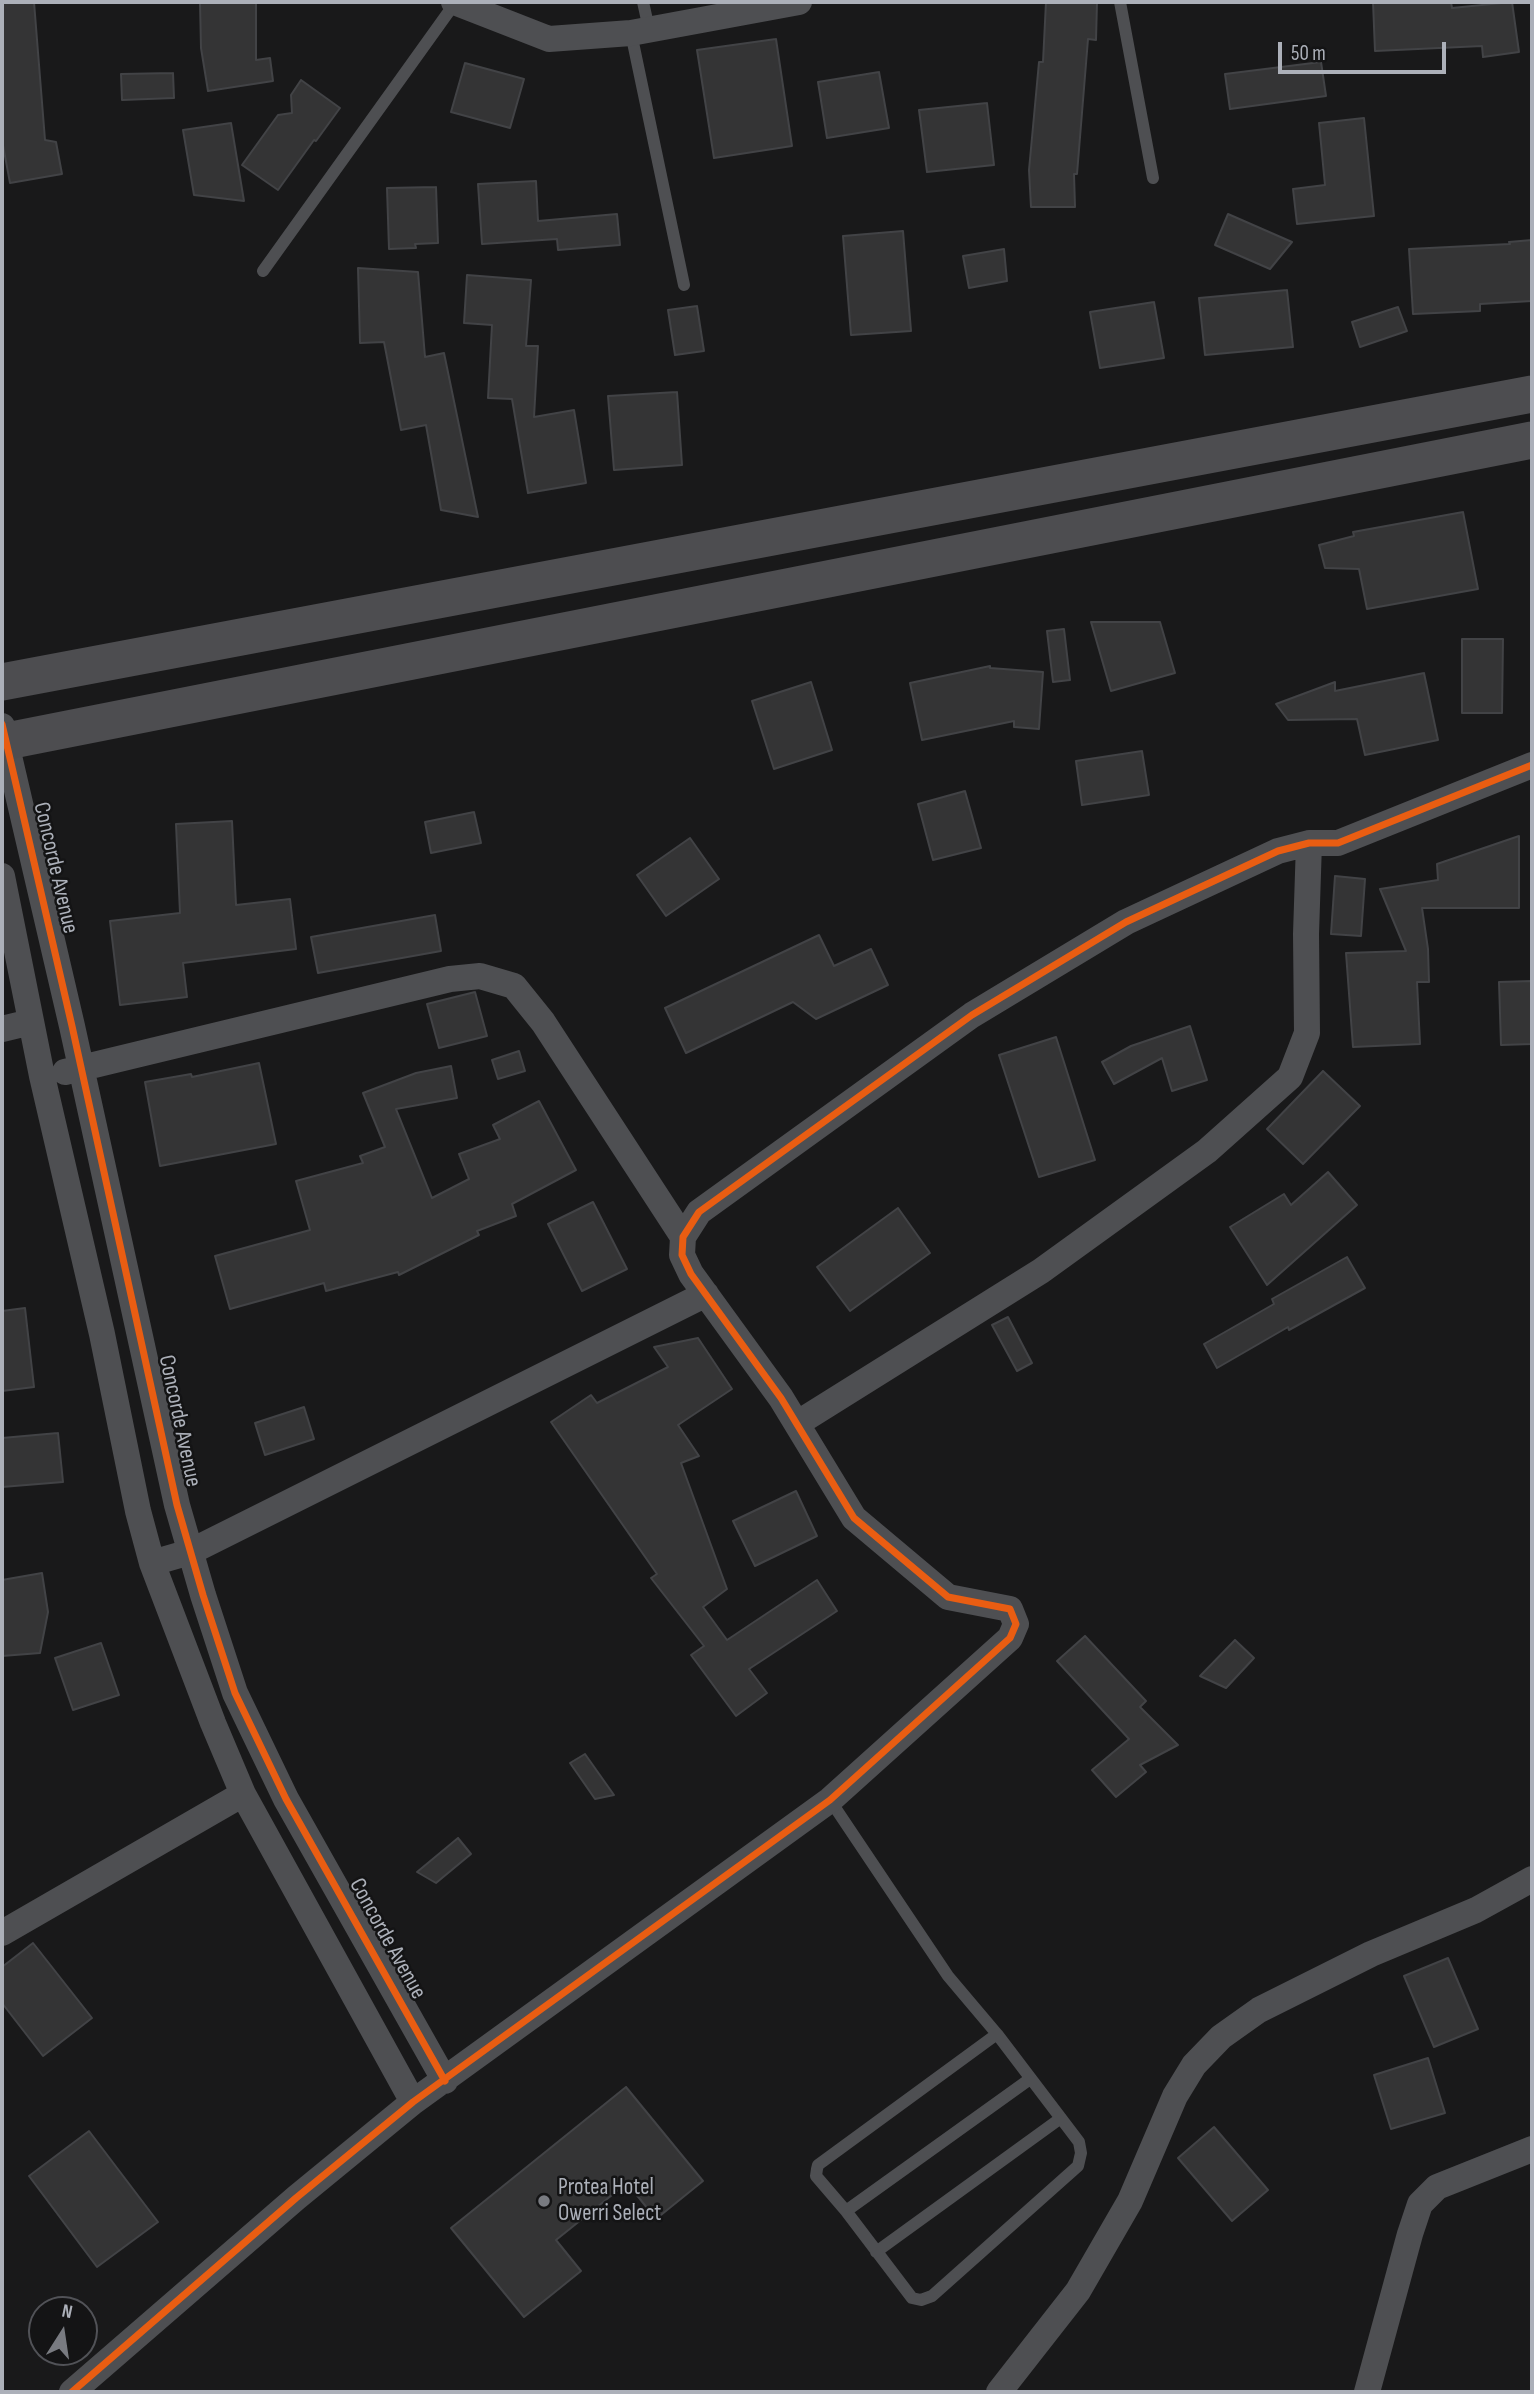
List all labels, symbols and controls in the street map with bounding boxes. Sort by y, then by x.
scale bar [1282,28,1450,72]
text: 50 m [1291,41,1326,66]
street label: Concorde Avenue [26,800,84,936]
street label: Concorde Avenue [152,1353,206,1489]
street label: Concorde Avenue [342,1874,432,2004]
place label: Protea Hotel Owerri Select [558,2174,661,2228]
marker: Protea Hotel Owerri Select [536,2193,552,2209]
north arrow [28,2296,98,2366]
text: N [60,2300,74,2324]

